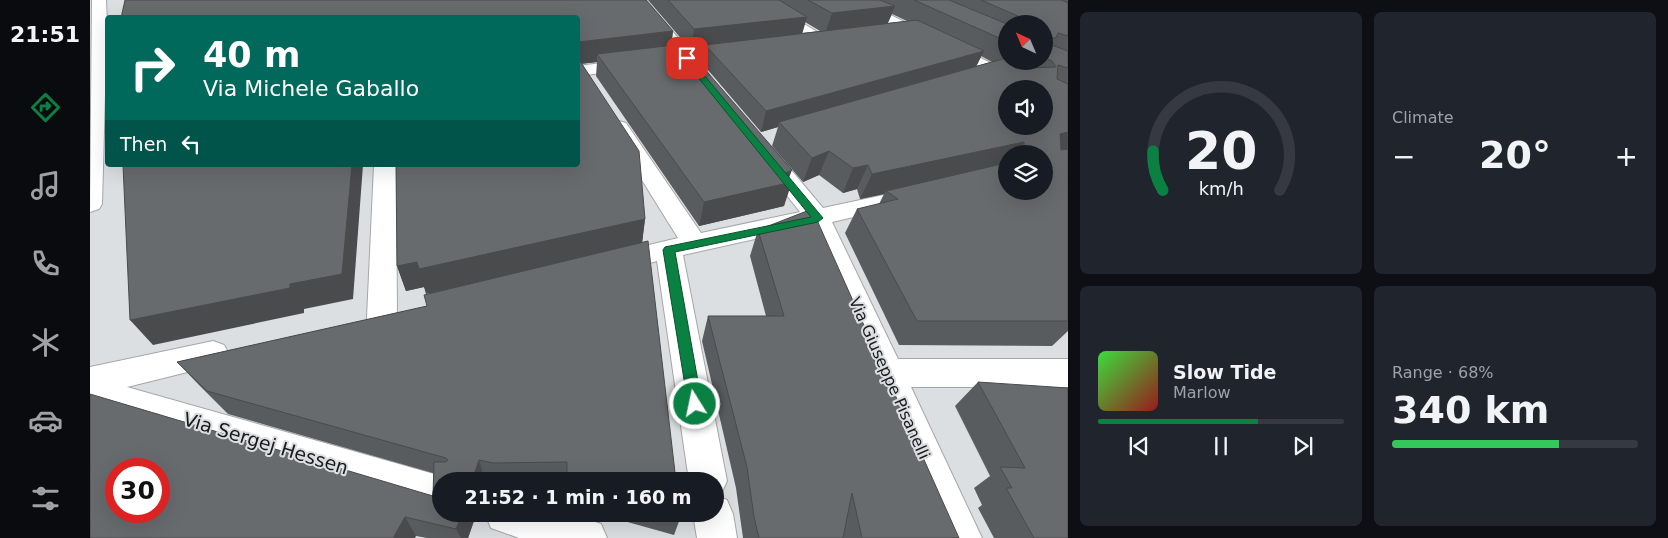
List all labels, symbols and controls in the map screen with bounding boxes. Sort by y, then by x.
north arrow [998,15,1052,70]
map controls [998,15,1053,200]
text: 21:51 [10,22,80,47]
icon: right [120,35,185,100]
text: 40 m [203,35,300,75]
pin [666,37,708,79]
icon: arrive [673,44,701,72]
text: Via Michele Gaballo [203,76,419,101]
button: sound [998,80,1053,135]
icon: directions [28,90,63,125]
text: Climate [1392,108,1454,127]
text: 20 [1185,121,1257,181]
icon: left [177,130,205,158]
text: Then [120,133,167,155]
text: 20° [1479,133,1551,177]
text: − [1392,140,1415,173]
text: + [1615,140,1638,173]
button: layers [998,145,1053,200]
icon: music [28,168,63,203]
text: km/h [1198,178,1244,199]
icon: phone [28,246,63,281]
street label: Via Giuseppe Pisanelli [845,294,934,462]
icon: climate [28,325,63,360]
text: Slow Tide [1173,361,1276,383]
text: Range · 68% [1392,363,1494,382]
position arrow [668,377,720,429]
text: Marlow [1173,383,1231,402]
text: 340 km [1392,388,1549,432]
icon: car [28,403,63,438]
street label: Via Sergej Hessen [181,407,351,479]
icon: previous [1125,432,1153,460]
icon: pause [1207,432,1235,460]
icon: next [1289,432,1317,460]
speed limit sign: 30 [105,458,170,523]
icon: filters [28,481,63,516]
text: 21:52 · 1 min · 160 m [464,486,692,508]

